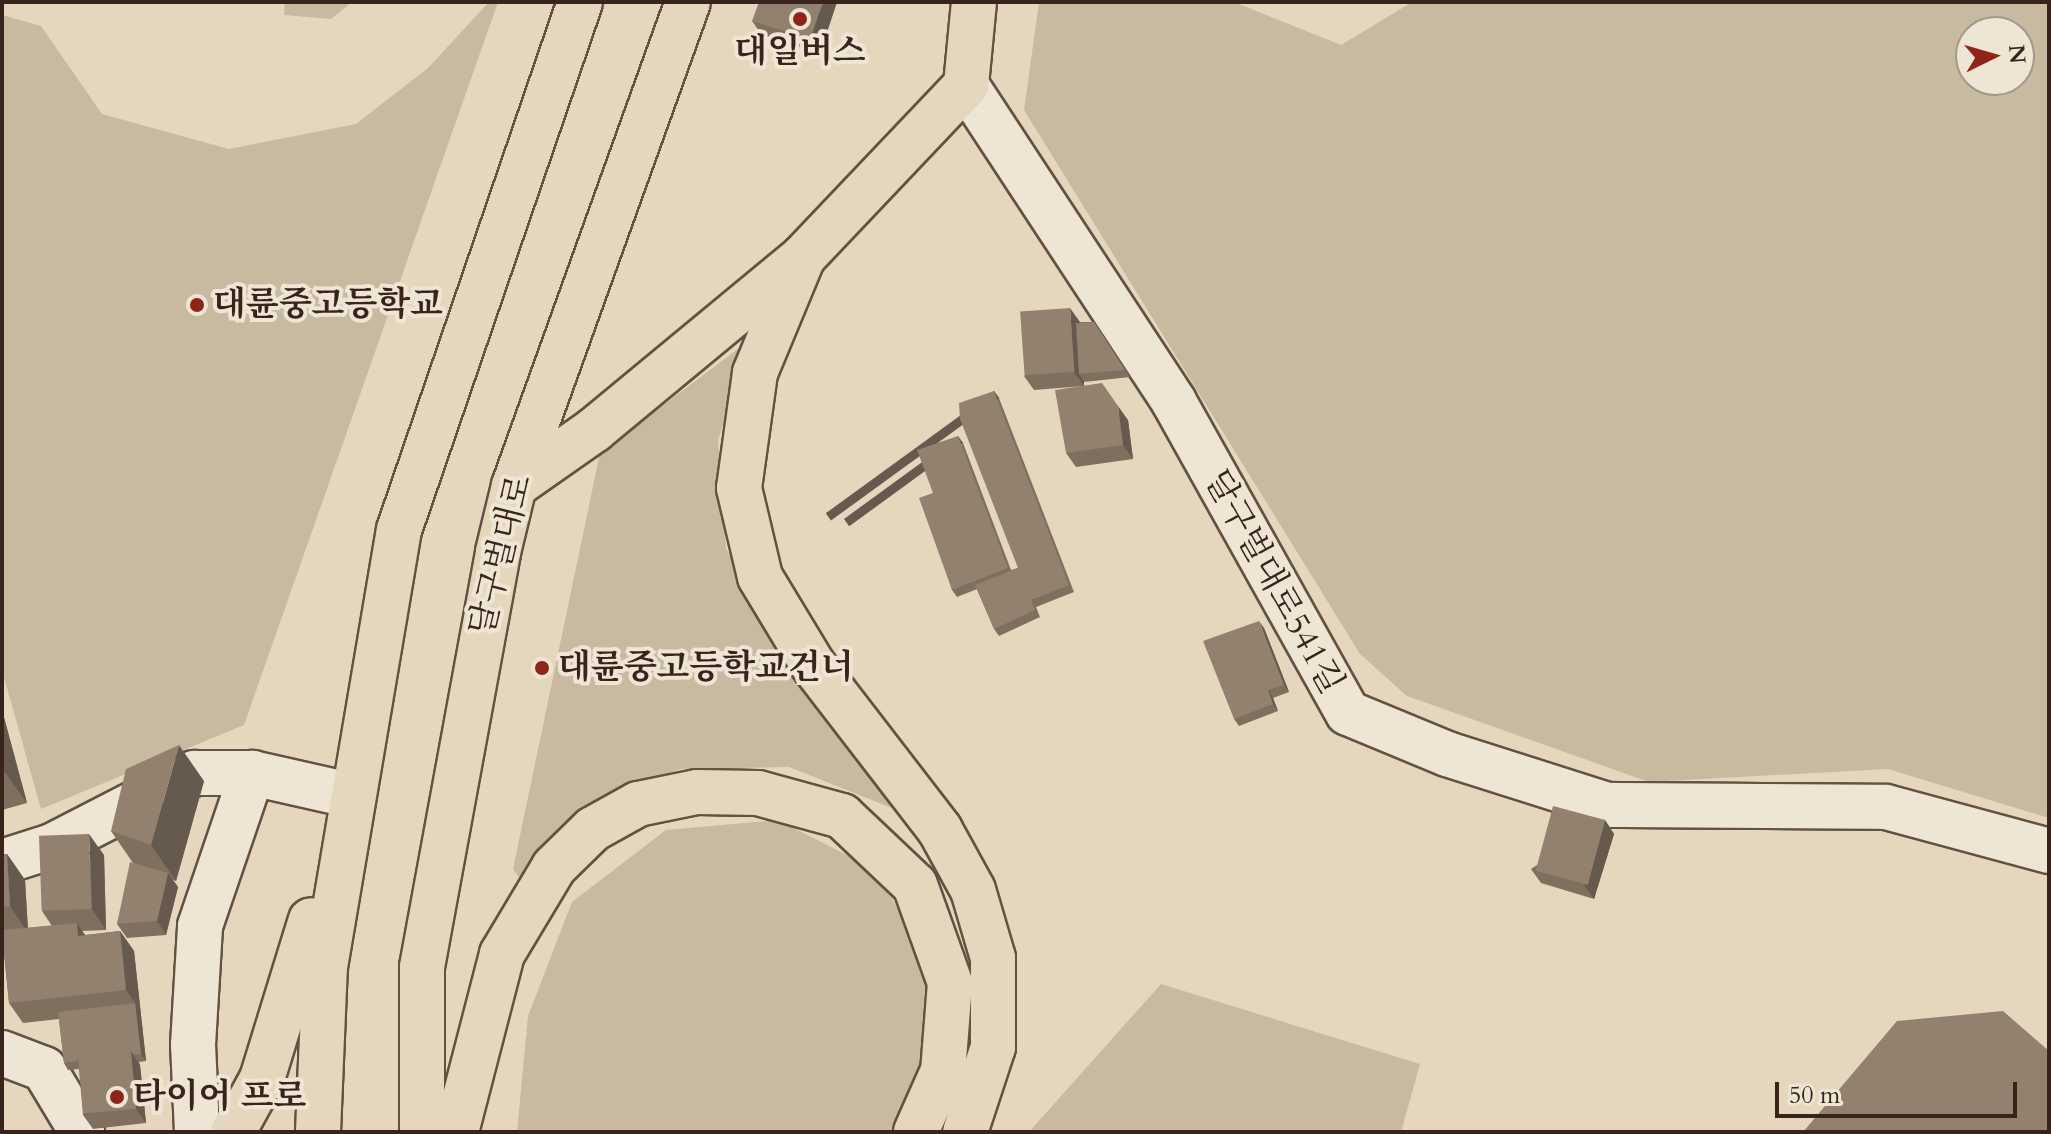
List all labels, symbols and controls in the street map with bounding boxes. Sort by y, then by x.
marker: 대일버스 [791,10,809,28]
north arrow [1955,16,2035,96]
place label: 대일버스 [734,32,866,72]
text: N [2001,43,2033,65]
place label: 대륜중고등학교 [213,285,443,325]
marker: 대륜중고등학교 [188,296,206,314]
street label: 달구벌대로541길 [1196,463,1352,701]
street label: 달구벌대로 [461,470,541,640]
place label: 대륜중고등학교건너 [558,648,854,688]
marker: 대륜중고등학교건너 [533,659,551,677]
scale bar [1779,1066,2021,1116]
place label: 타이어 프로 [133,1077,306,1117]
text: 50 m [1789,1079,1840,1112]
marker: 타이어 프로 [108,1088,126,1106]

